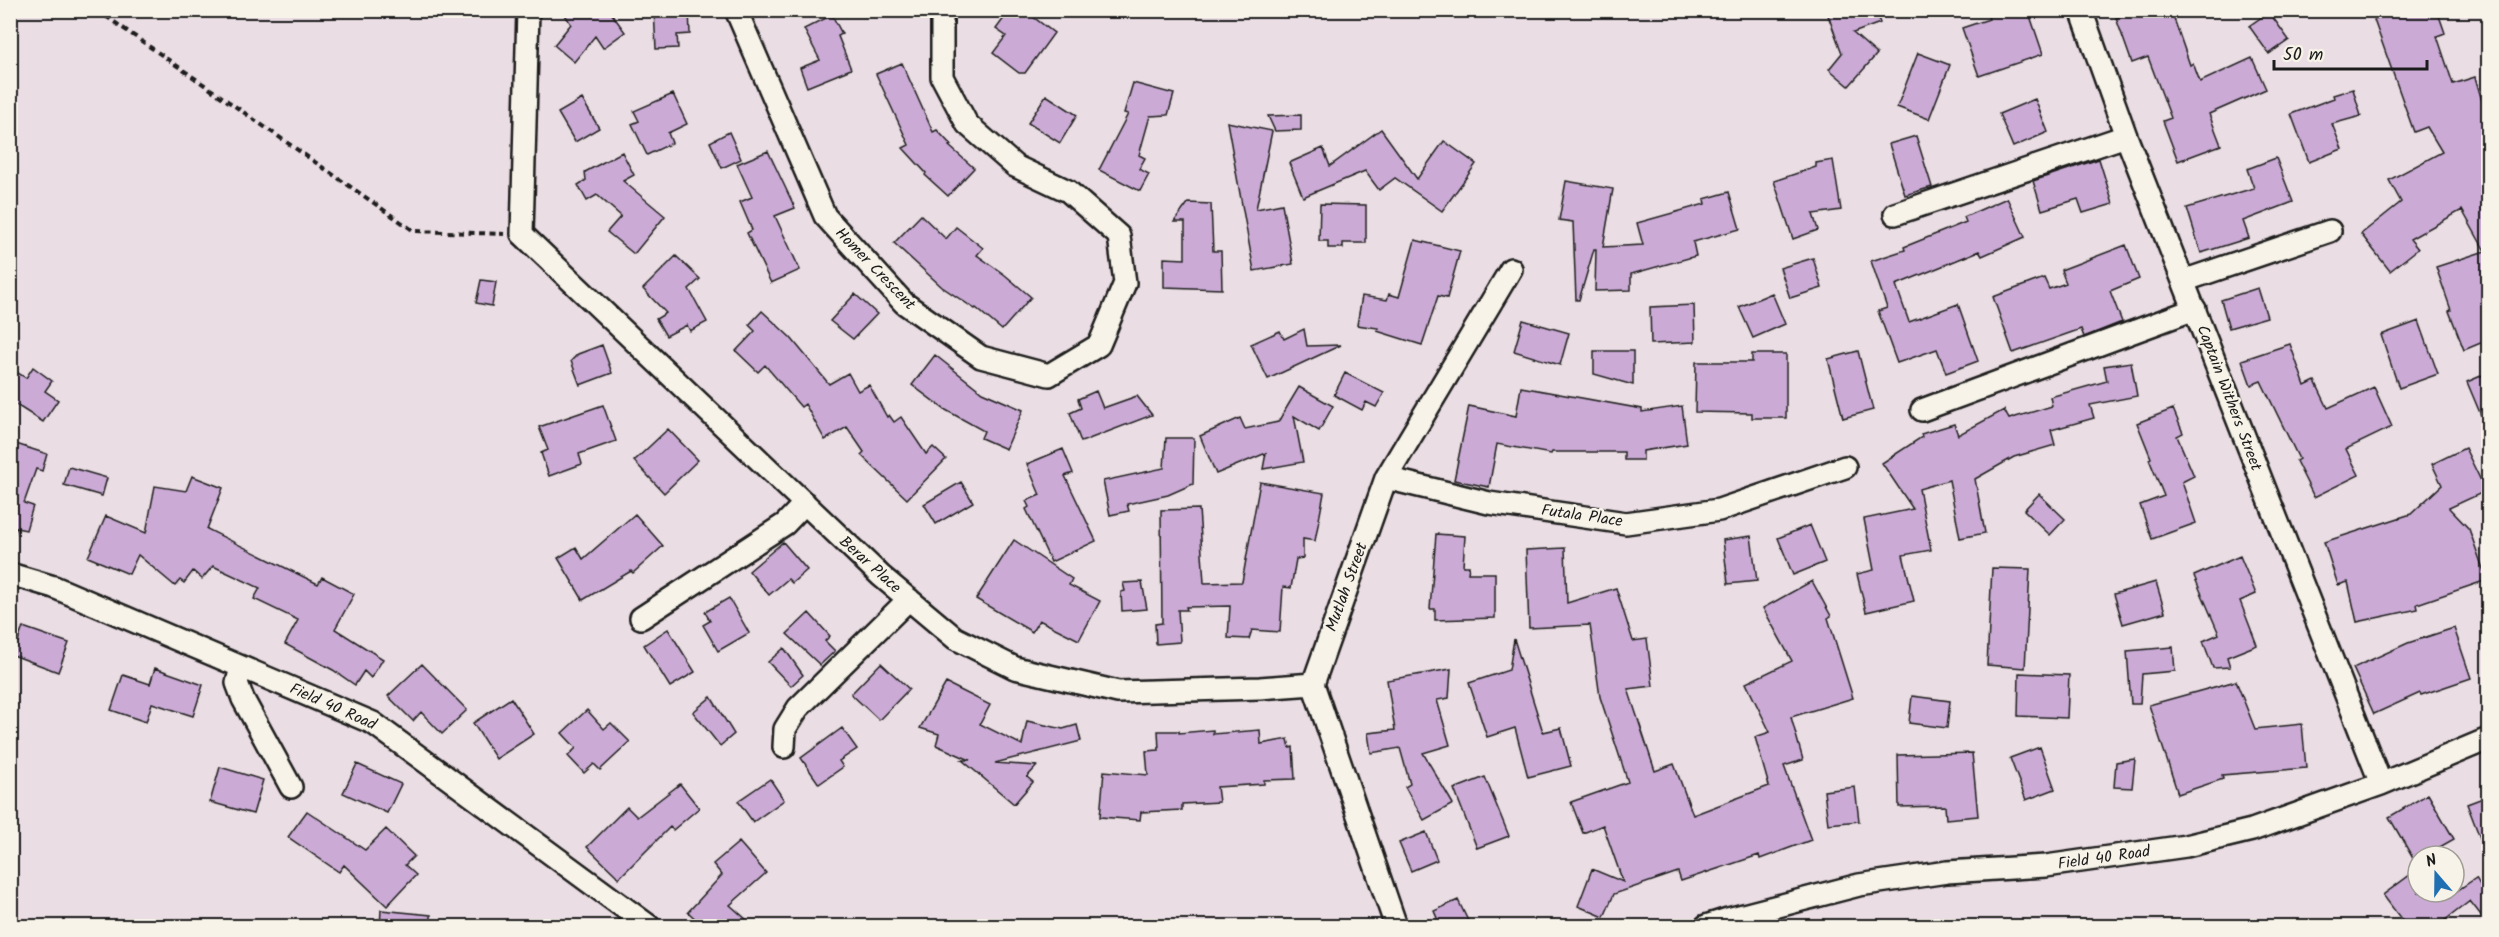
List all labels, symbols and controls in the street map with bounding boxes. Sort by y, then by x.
scale bar [2274,33,2427,71]
text: 50 m [2283,41,2323,70]
street label: Homer Crescent [829,222,922,317]
street label: Captain Withers Street [2190,321,2269,475]
street label: Futala Place [1540,498,1624,534]
street label: Berar Place [833,530,907,600]
street label: Mutlah Street [1319,538,1375,635]
street label: Field 40 Road [285,677,381,738]
street label: Field 40 Road [2056,839,2153,877]
north arrow [2406,844,2466,904]
text: N [2422,848,2440,875]

